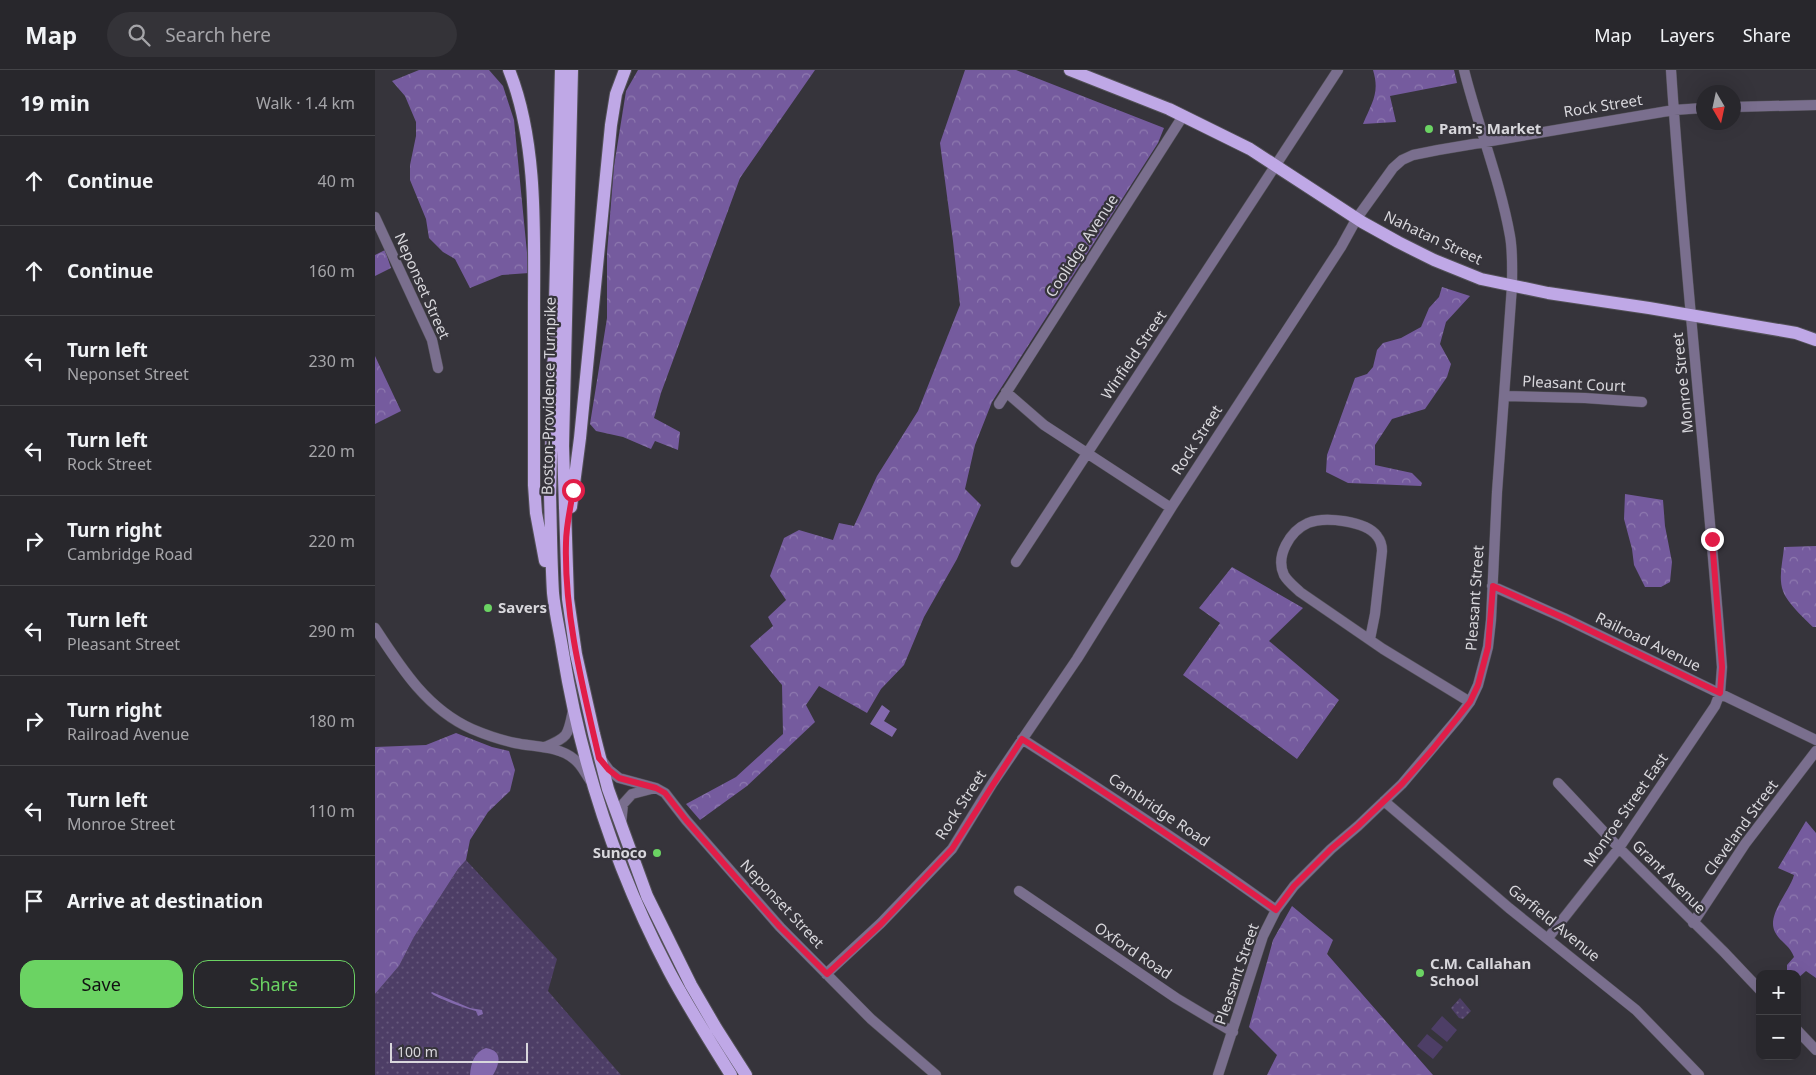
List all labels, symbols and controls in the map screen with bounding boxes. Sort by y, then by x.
search box [107,12,457,57]
text: Map [25,18,77,51]
icon: search [125,21,153,49]
text: Search here [165,22,271,48]
text: Map [1594,23,1632,47]
text: Layers [1660,23,1715,47]
text: Share [1743,23,1791,47]
north arrow [1696,85,1741,130]
text: 19 min [20,89,90,117]
street label: Rock Street [1562,89,1644,121]
text: Walk · 1.4 km [256,92,355,114]
place label: Pam's Market [1439,118,1542,138]
marker: Pam's Market [1423,123,1435,135]
icon: ahead [20,167,48,195]
text: Continue [67,168,153,194]
text: 40 m [318,170,355,192]
street label: Coolidge Avenue [1040,190,1122,301]
street label: Nahatan Street [1381,206,1486,269]
street label: Neponset Street [391,229,456,342]
icon: ahead [20,257,48,285]
text: Continue [67,258,153,284]
text: 160 m [308,260,355,282]
street label: Boston-Providence Turnpike [536,297,560,495]
street label: Winfield Street [1096,305,1171,403]
street label: Monroe Street [1667,331,1697,434]
text: Turn left [67,337,148,363]
icon: left [20,347,48,375]
text: 230 m [308,350,355,372]
text: Neponset Street [67,363,189,385]
street label: Pleasant Court [1522,370,1627,396]
street label: Rock Street [1166,400,1226,478]
text: Turn left [67,427,148,453]
icon: left [20,437,48,465]
text: 220 m [308,440,355,462]
text: Rock Street [67,453,152,475]
route start [562,479,585,502]
text: Turn right [67,517,162,543]
icon: right [20,527,48,555]
route end [1701,528,1724,551]
text: 220 m [308,530,355,552]
text: Cambridge Road [67,543,193,565]
street label: Pleasant Street [1460,544,1488,651]
place label: Savers [498,597,547,617]
marker: Savers [482,602,494,614]
text: Turn left [67,607,148,633]
street label: Railroad Avenue [1593,607,1704,675]
icon: left [20,617,48,645]
text: 290 m [308,620,355,642]
text: Pleasant Street [67,633,180,655]
text: Turn right [67,697,162,723]
icon: right [20,707,48,735]
text: 180 m [308,710,355,732]
text: Railroad Avenue [67,723,189,745]
street label: Monroe Street East [1578,748,1672,870]
street label: Rock Street [930,765,990,843]
street label: Cambridge Road [1105,768,1214,850]
street label: Cleveland Street [1699,775,1782,879]
text: Turn left [67,787,148,813]
icon: left [20,797,48,825]
text: 110 m [308,800,355,822]
text: Monroe Street [67,813,175,835]
street label: Grant Avenue [1629,835,1711,917]
place label: Sunoco [593,842,647,862]
marker: Sunoco [651,847,663,859]
street label: Neponset Street [736,855,829,952]
street label: Garfield Avenue [1505,879,1605,965]
icon: arrive [20,887,48,915]
text: Arrive at destination [67,888,263,914]
street label: Oxford Road [1091,917,1176,983]
street label: Pleasant Street [1209,920,1263,1027]
place label: C.M. Callahan School [1430,953,1531,990]
button: Save [20,960,183,1008]
button: Share [193,960,355,1008]
marker: C.M. Callahan School [1414,967,1426,979]
map controls [1756,970,1801,1060]
button: + [1756,970,1801,1015]
button: − [1756,1015,1801,1060]
scale bar [390,1040,527,1063]
text: 100 m [397,1042,438,1061]

